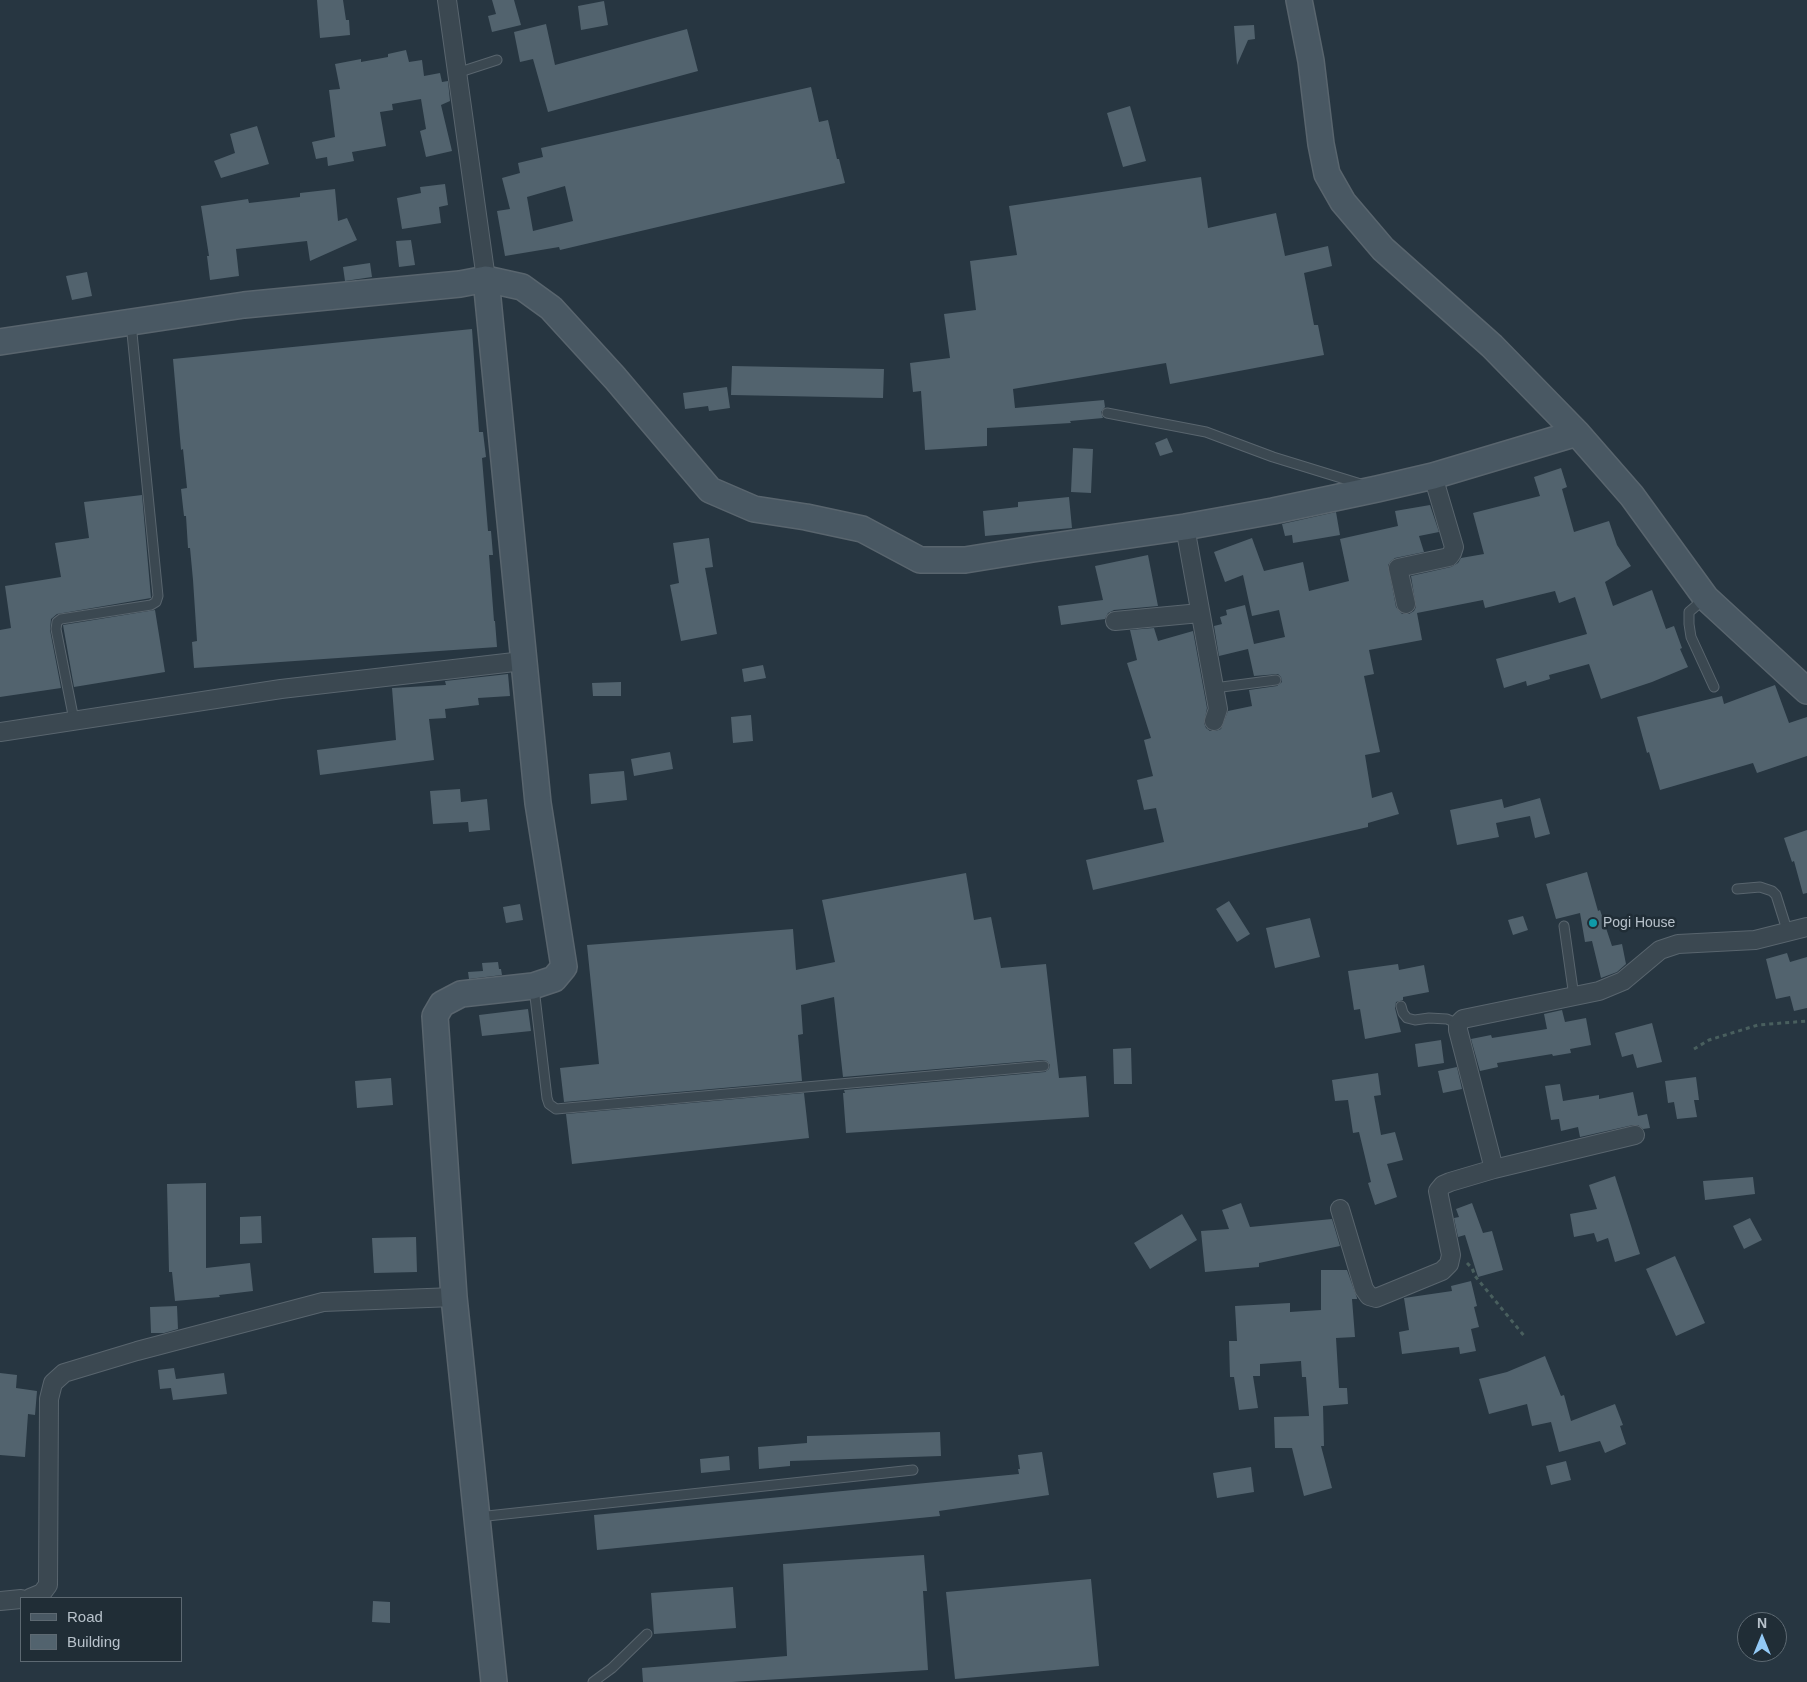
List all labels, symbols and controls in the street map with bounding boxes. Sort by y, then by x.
place label: Pogi House [1603,915,1675,931]
marker: Pogi House [1587,917,1599,929]
legend [20,1597,182,1662]
text: Road [67,1608,103,1625]
north arrow [1737,1612,1787,1662]
text: N [1757,1615,1767,1631]
text: Building [67,1633,120,1650]

